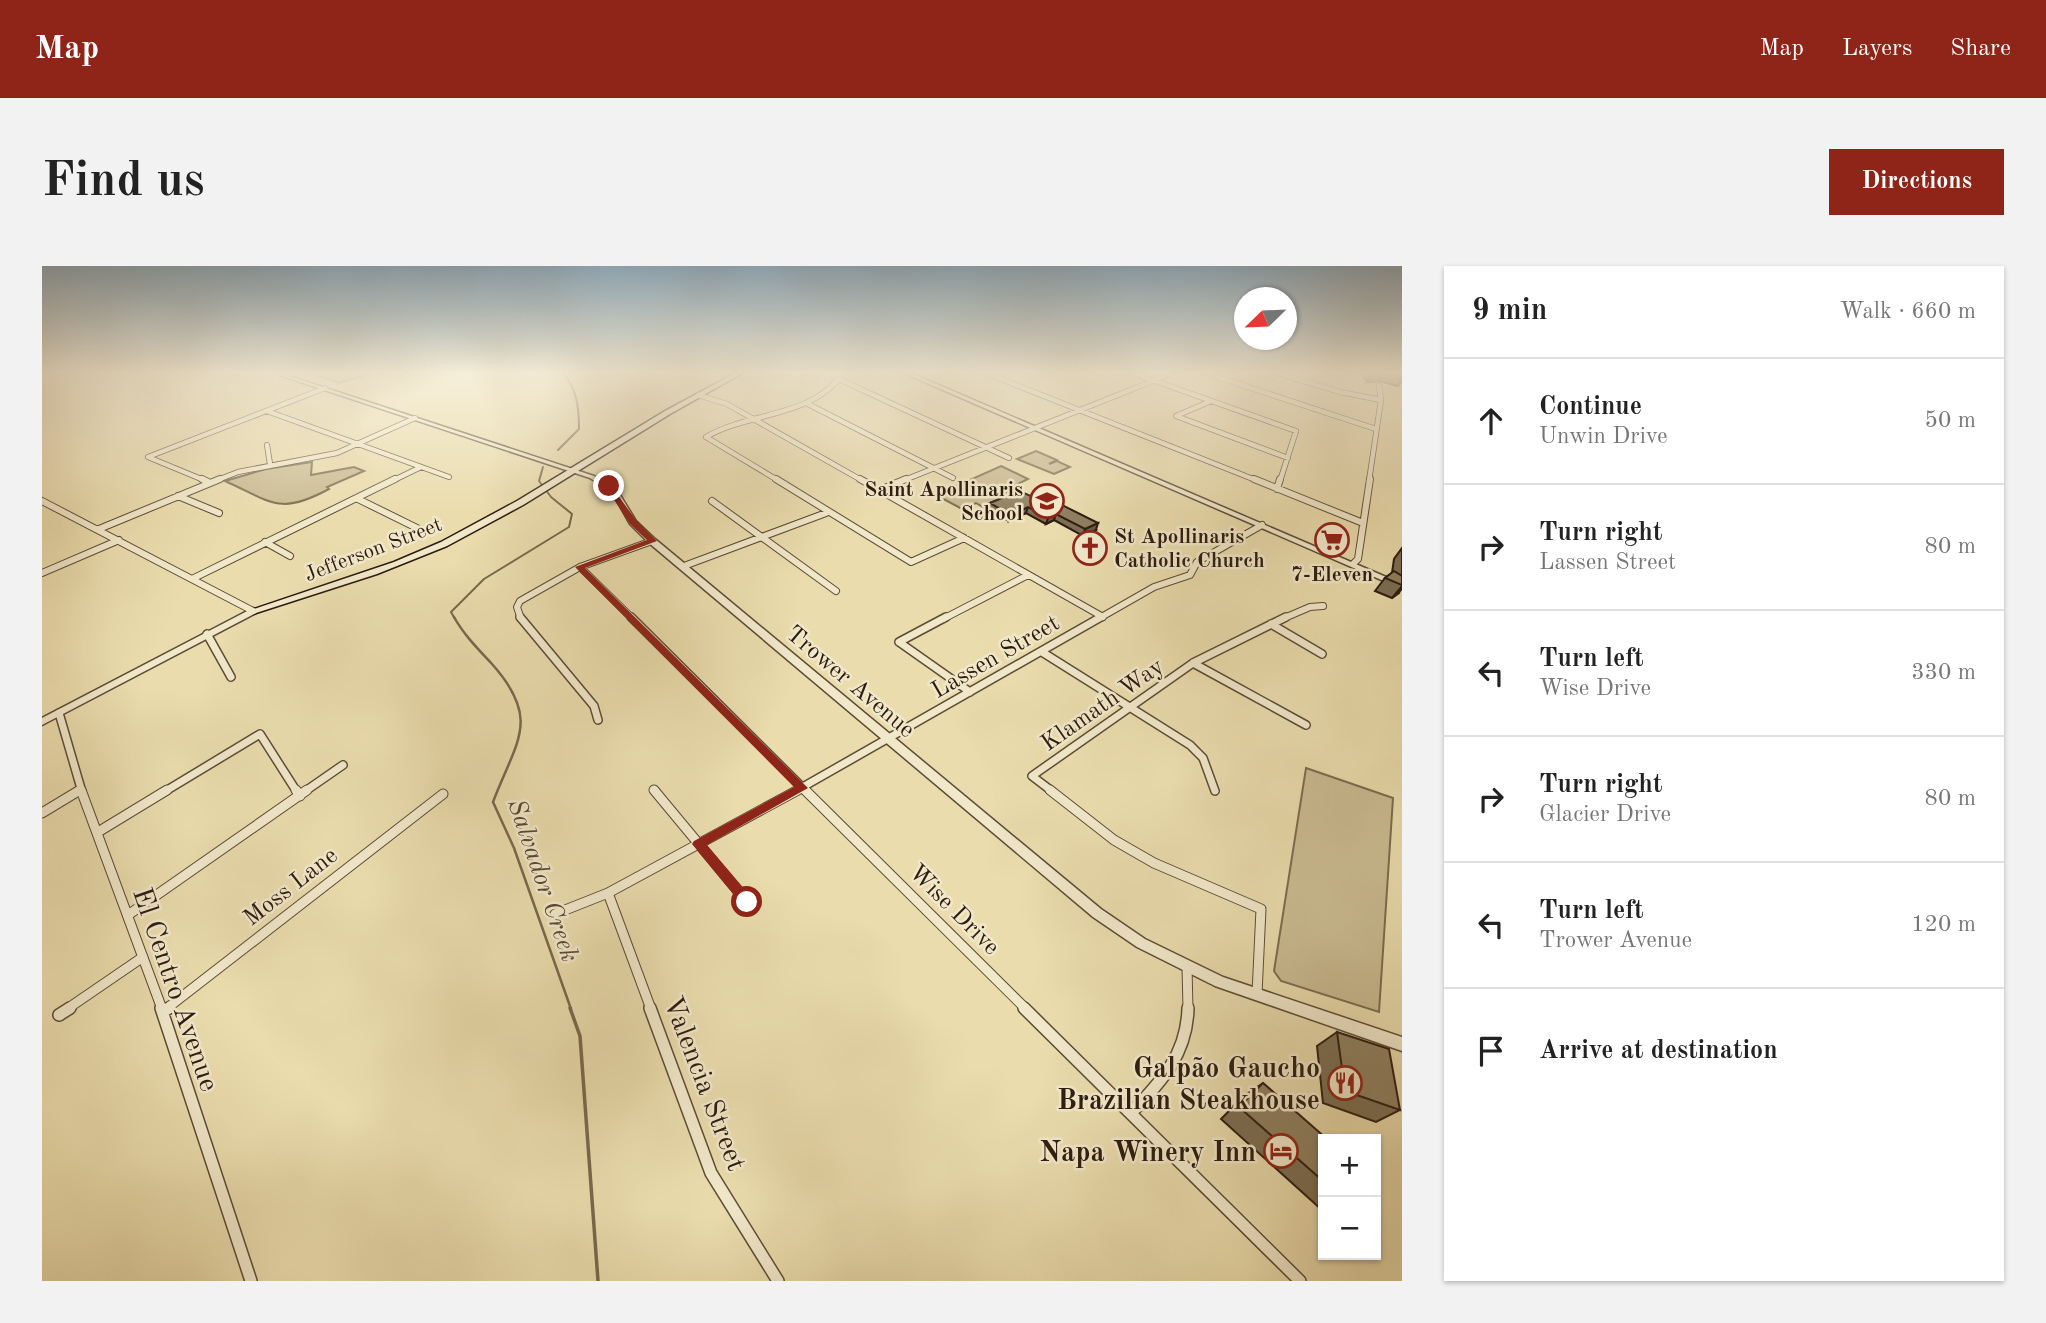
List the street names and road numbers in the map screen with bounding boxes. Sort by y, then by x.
street label: Jefferson Street [302,515,445,586]
street label: Lassen Street [928,612,1064,704]
street label: Trower Avenue [781,622,919,743]
street label: Klamath Way [1037,655,1169,757]
street label: Moss Lane [240,844,343,931]
street label: Wise Drive [904,861,1003,960]
street label: El Centro Avenue [126,885,222,1095]
street label: Valencia Street [657,993,749,1175]

